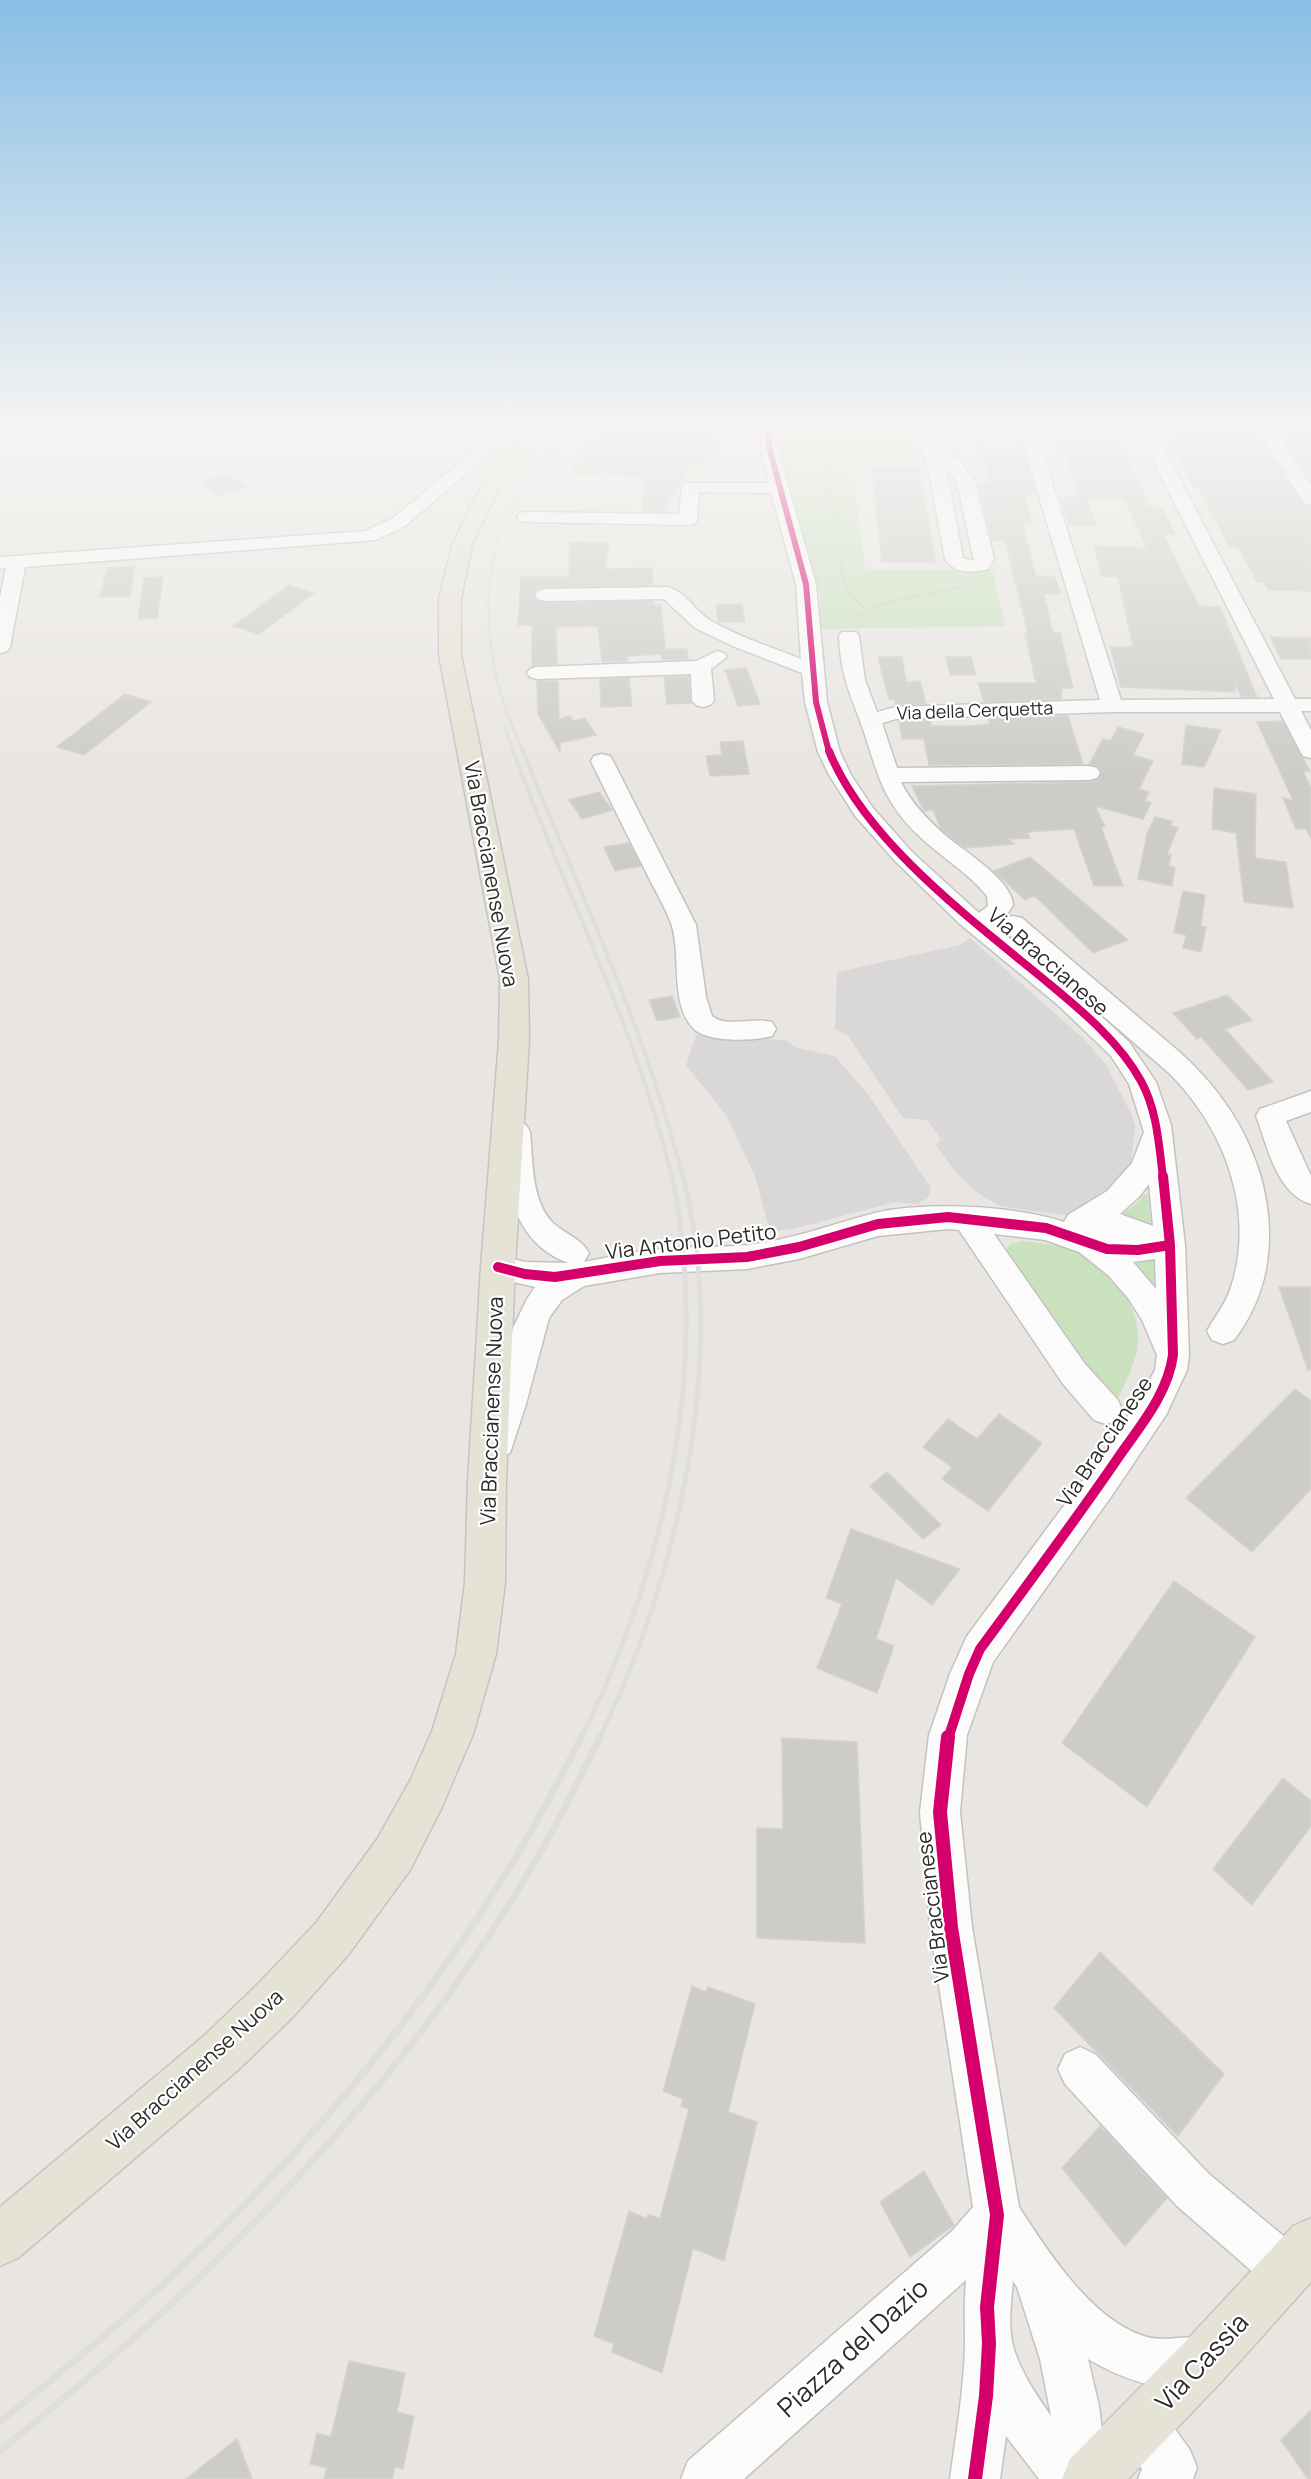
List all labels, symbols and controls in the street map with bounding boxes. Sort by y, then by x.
street label: Via della Cerquetta [896,695,1054,725]
street label: Via Braccianense Nuova [458,759,526,989]
street label: Via Braccianese [982,901,1115,1022]
street label: Via Antonio Petito [604,1217,778,1265]
street label: Via Braccianense Nuova [473,1296,509,1526]
street label: Via Braccianese [1050,1371,1158,1512]
street label: Via Braccianese [909,1830,955,1984]
street label: Via Braccianense Nuova [100,1982,289,2156]
street label: Piazza del Dazio [769,2270,936,2425]
street label: Via Cassia [1147,2305,1256,2418]

